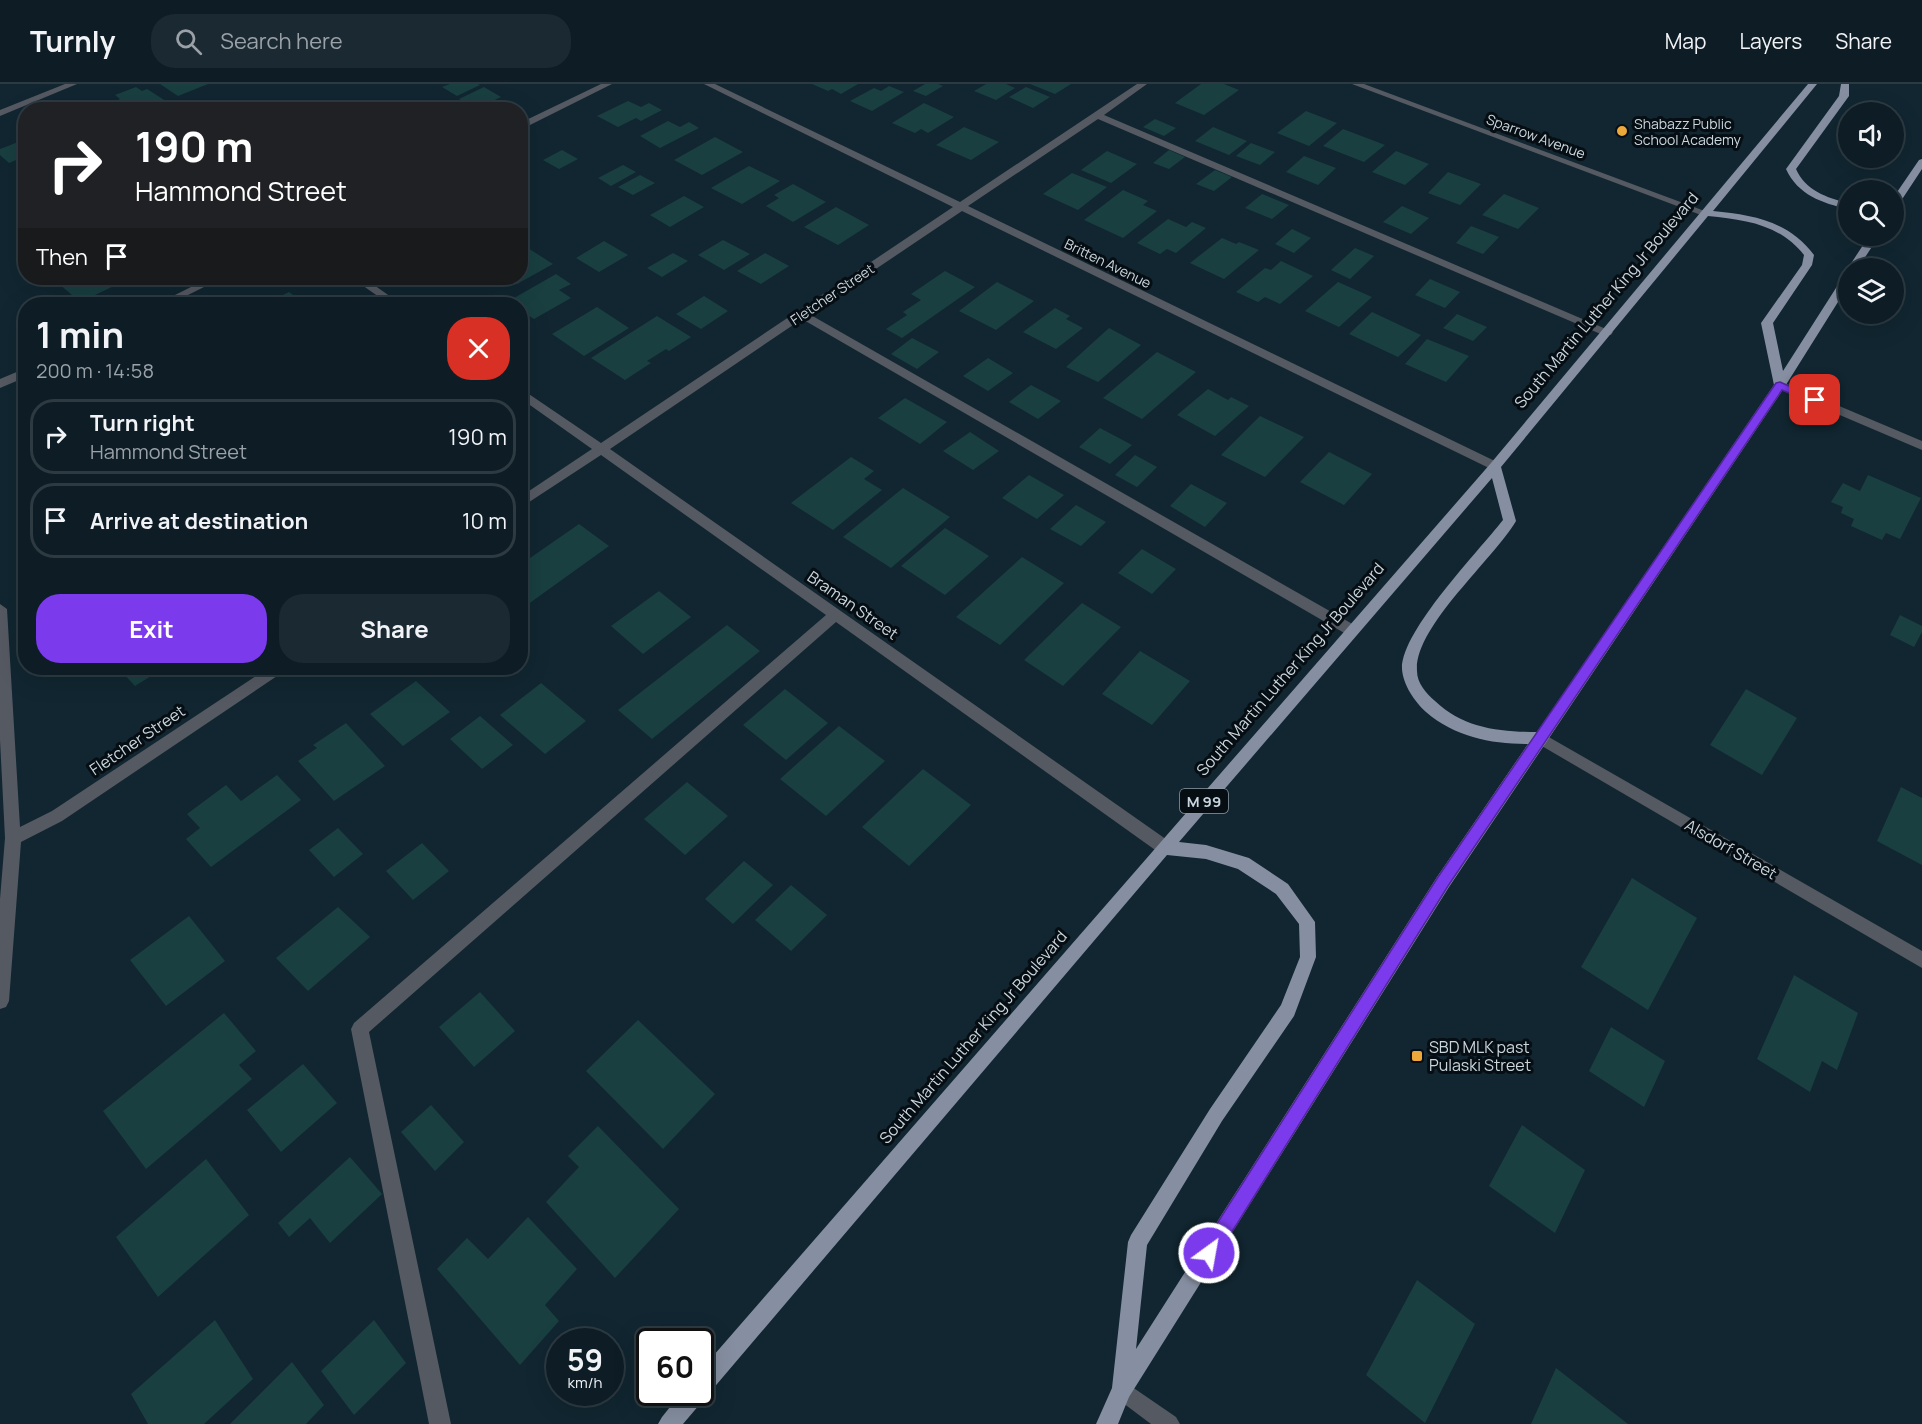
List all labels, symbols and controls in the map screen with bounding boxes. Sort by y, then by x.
search box [151,14,571,68]
text: Turnly [30,22,115,60]
icon: search [172,25,205,58]
text: Search here [220,26,343,56]
text: Map [1665,27,1706,55]
text: Layers [1739,27,1802,55]
text: Share [1835,27,1892,55]
map controls [1838,102,1904,324]
button: sound [1838,102,1904,168]
street label: Sparrow Avenue [1484,109,1588,163]
place label: Shabazz Public School Academy [1634,114,1742,149]
text: 190 m [135,117,253,175]
marker: Shabazz Public School Academy [1615,124,1629,138]
icon: right [36,126,114,204]
text: Hammond Street [135,172,347,209]
button: search [1838,180,1904,246]
street label: South Martin Luther King Jr Boulevard [1509,187,1703,413]
street label: Britten Avenue [1061,234,1155,292]
icon: arrive [100,240,133,273]
text: Then [36,242,88,272]
button: layers [1838,258,1904,324]
street label: Fletcher Street [786,259,878,329]
text: 1 min [36,310,124,359]
button: close [447,317,510,380]
text: 200 m · 14:58 [36,357,154,384]
pin [1789,374,1840,425]
icon: arrive [1798,383,1831,416]
text: Turn right [90,408,195,438]
icon: right [39,420,72,453]
text: 190 m [448,422,507,452]
text: Hammond Street [90,438,247,465]
icon: arrive [39,504,72,537]
text: Arrive at destination [90,506,308,536]
text: 10 m [462,506,507,536]
street label: South Martin Luther King Jr Boulevard [1191,558,1389,780]
street label: Braman Street [803,566,903,644]
button: Exit [36,594,267,663]
button: Share [279,594,510,663]
street label: Fletcher Street [85,700,189,780]
road number: M 99 [1180,789,1228,813]
street label: Alsdorf Street [1681,814,1781,884]
street label: South Martin Luther King Jr Boulevard [874,926,1072,1148]
place label: SBD MLK past Pulaski Street [1429,1036,1531,1076]
marker: SBD MLK past Pulaski Street [1410,1049,1424,1063]
position arrow [1177,1221,1241,1285]
speed limit sign: 60 [636,1328,714,1406]
text: 59 [567,1339,603,1380]
text: km/h [568,1372,602,1393]

